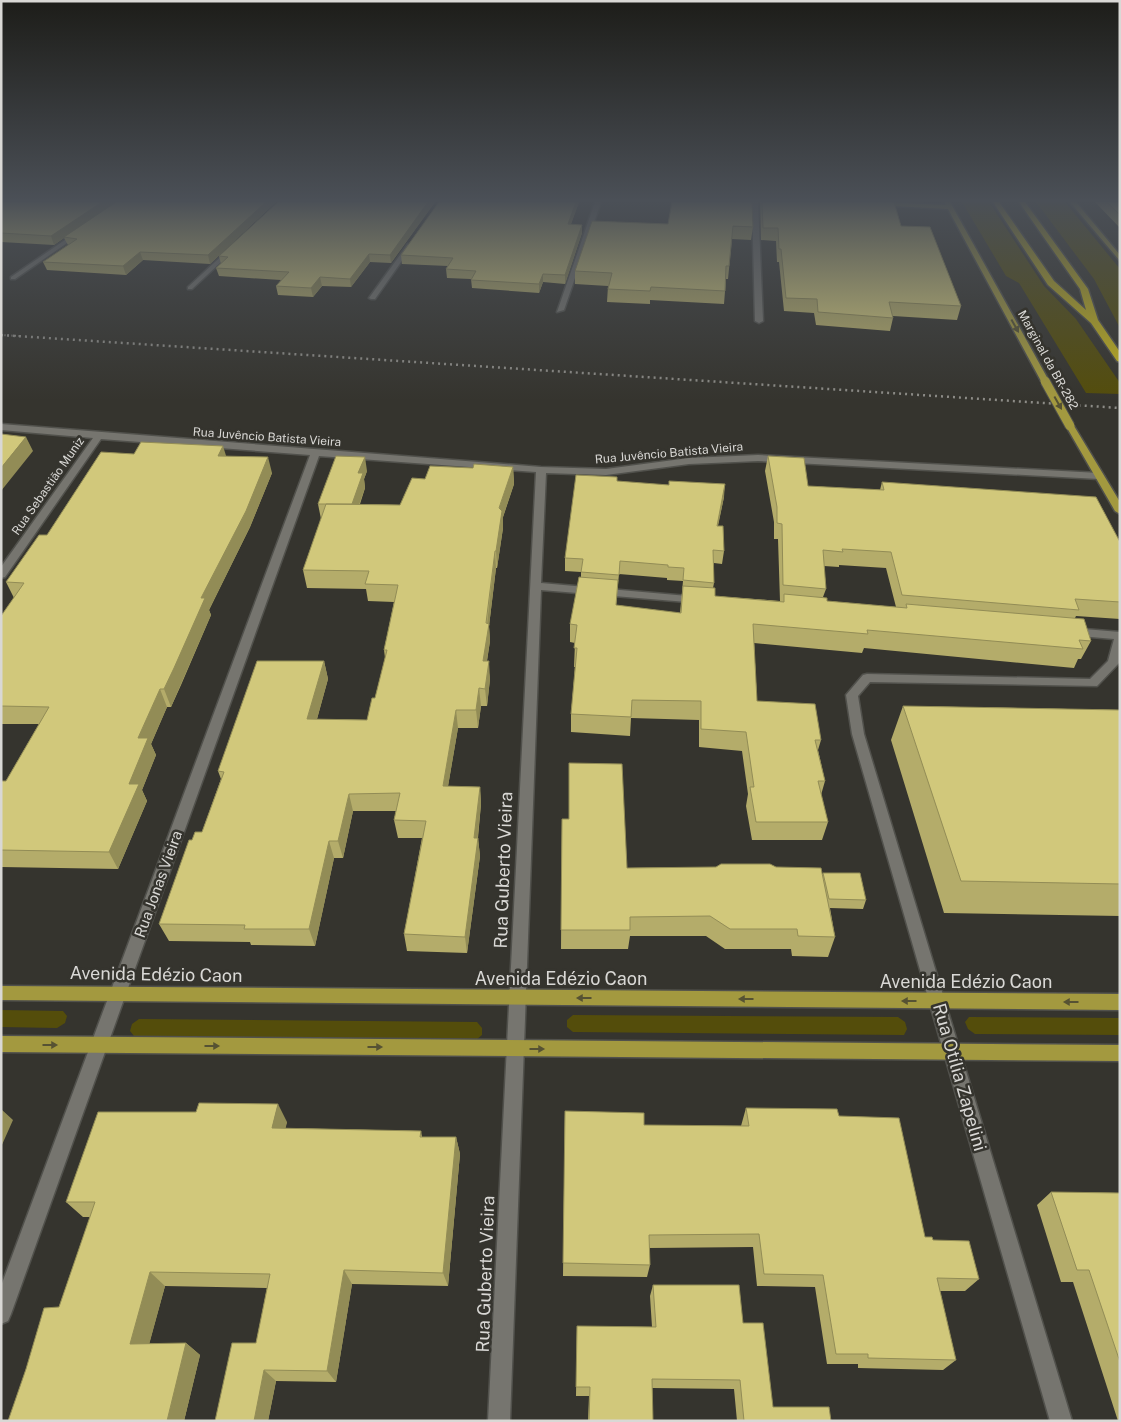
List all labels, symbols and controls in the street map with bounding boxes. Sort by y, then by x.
street label: Marginal da BR-282 [1015,308,1081,412]
one-way arrow [1011,320,1020,333]
one-way arrow [1054,396,1062,411]
street label: Rua Juvêncio Batista Vieira [192,425,342,449]
street label: Rua Sebastião Muniz [9,434,87,538]
street label: Rua Juvêncio Batista Vieira [594,440,744,466]
street label: Rua Guberto Vieira [490,791,516,949]
street label: Rua Jonas Vieira [131,828,185,940]
street label: Avenida Edézio Caon [69,962,243,986]
street label: Avenida Edézio Caon [475,968,647,989]
street label: Avenida Edézio Caon [880,971,1052,992]
one-way arrow [575,994,591,1002]
one-way arrow [738,995,754,1003]
one-way arrow [900,997,916,1005]
one-way arrow [1063,998,1079,1006]
street label: Rua Otília Zapelini [929,1001,991,1153]
one-way arrow [42,1041,58,1049]
one-way arrow [205,1042,221,1050]
one-way arrow [367,1043,383,1051]
one-way arrow [530,1045,546,1053]
street label: Rua Guberto Vieira [472,1195,498,1353]

